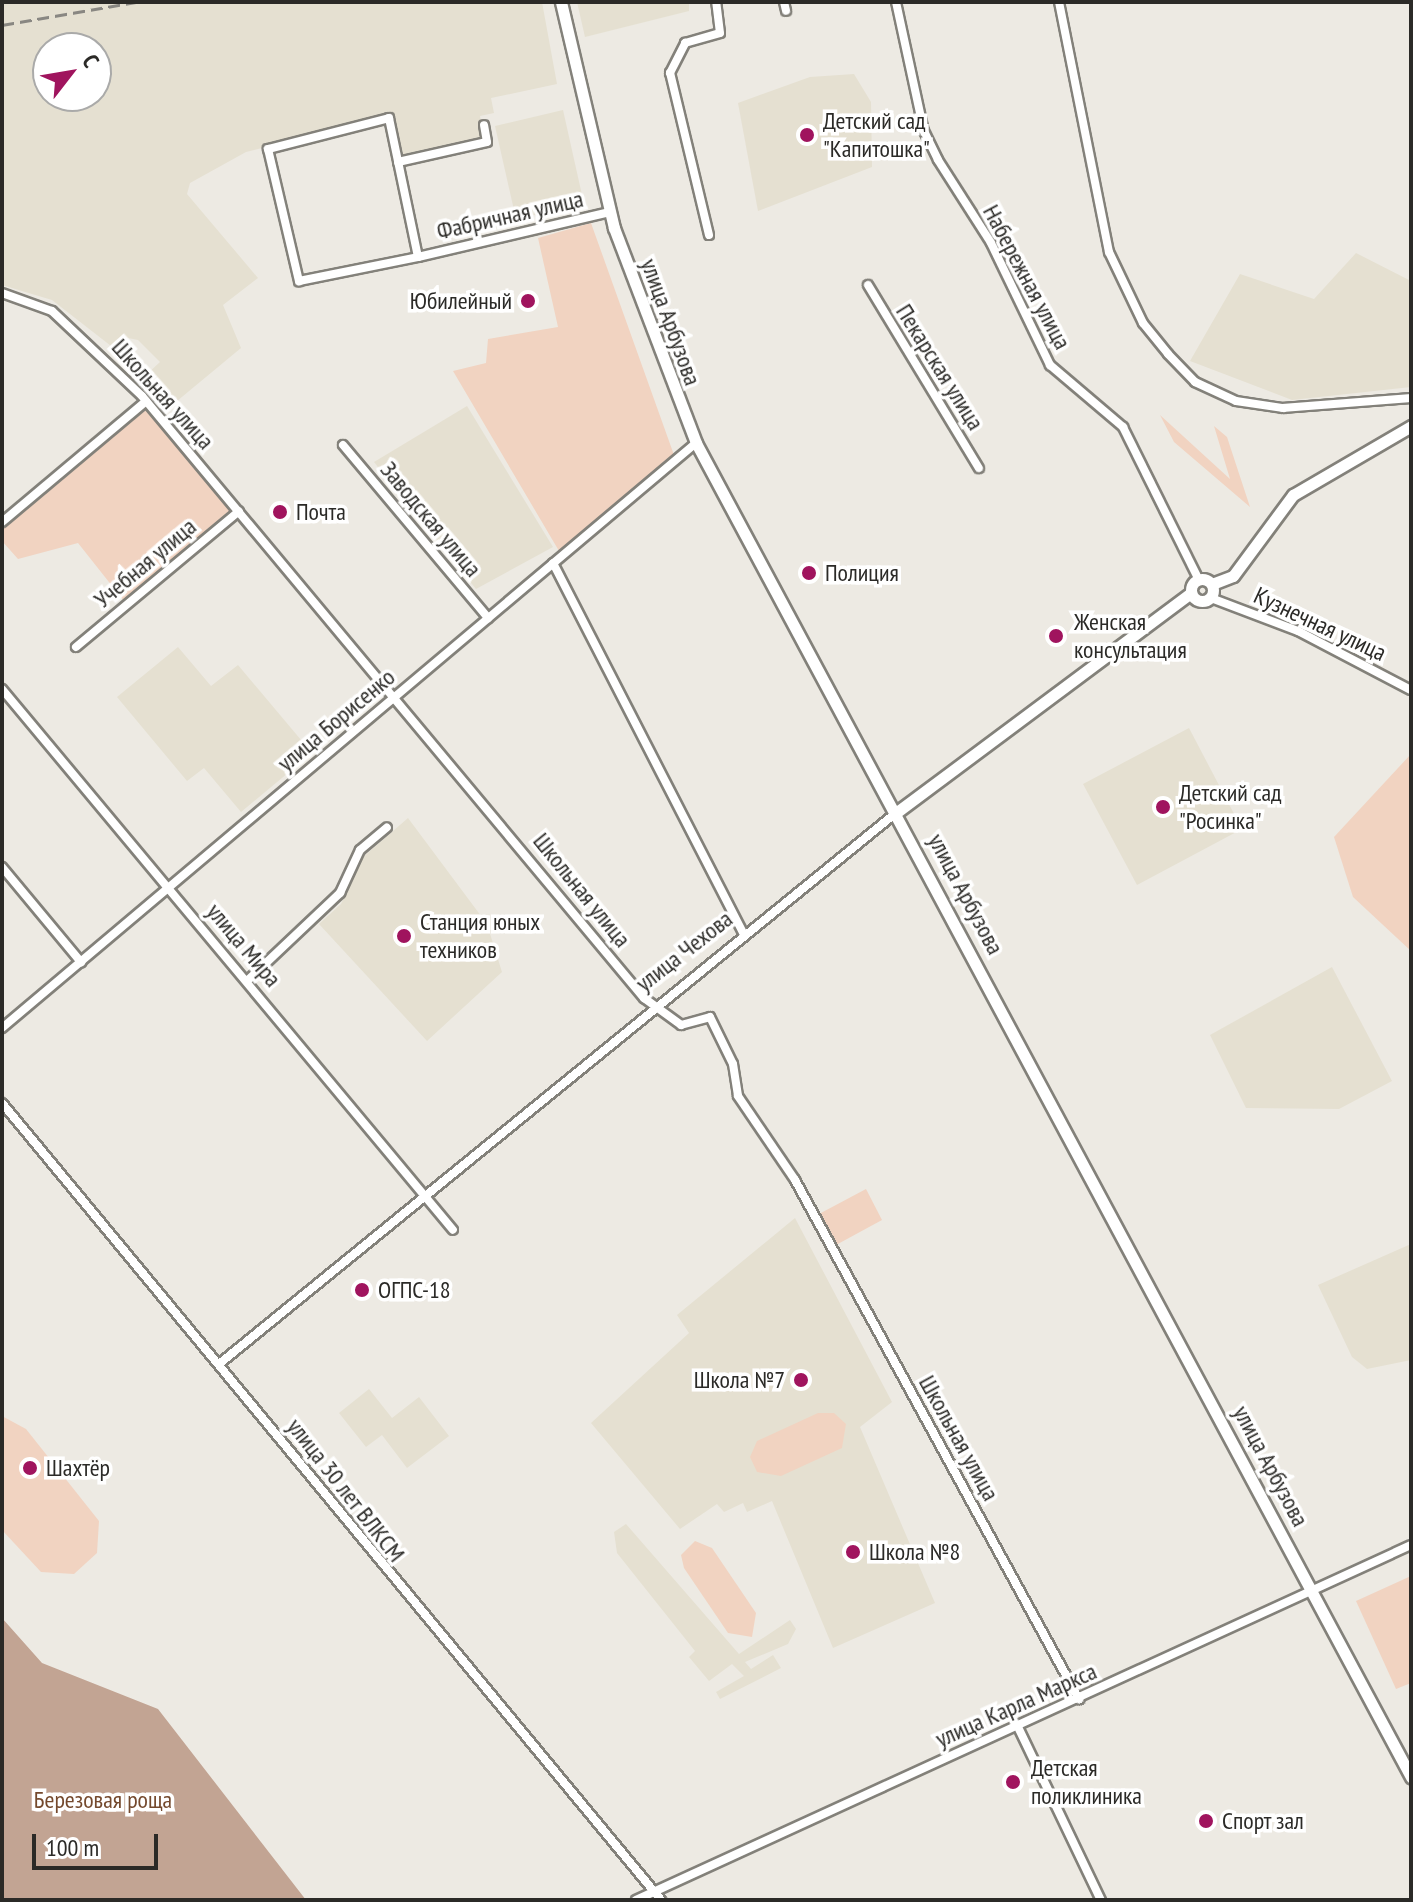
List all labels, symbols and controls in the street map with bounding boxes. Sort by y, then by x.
north arrow [32,32,112,112]
text: С [76,49,105,72]
place label: Детский сад "Капитошка" [823,107,930,163]
marker: Детский сад "Капитошка" [798,126,816,144]
street label: Фабричная улица [434,184,586,246]
street label: Набережная улица [977,200,1077,354]
street label: улица Арбузова [635,254,707,390]
place label: Юбилейный [410,287,512,315]
marker: Юбилейный [519,292,537,310]
street label: Пекарская улица [890,299,990,435]
street label: Школьная улица [106,333,220,455]
street label: Заводская улица [374,455,488,583]
place label: Почта [296,498,346,526]
marker: Почта [271,503,289,521]
street label: Учебная улица [88,512,202,614]
place label: Полиция [825,559,899,587]
marker: Полиция [800,564,818,582]
street label: Кузнечная улица [1249,581,1391,667]
place label: Женская консультация [1074,608,1187,664]
marker: Женская консультация [1045,625,1067,647]
street label: улица Борисенко [271,663,401,777]
place label: Детский сад "Росинка" [1179,779,1282,835]
marker: Детский сад "Росинка" [1154,798,1172,816]
street label: Школьная улица [527,827,637,953]
street label: улица Арбузова [922,828,1010,960]
street label: улица Мира [201,897,287,993]
street label: улица Чехова [630,904,738,998]
place label: Станция юных техников [420,908,540,964]
marker: Станция юных техников [395,927,413,945]
place label: ОГПС-18 [378,1276,450,1304]
marker: ОГПС-18 [353,1281,371,1299]
place label: Школа №7 [694,1366,785,1394]
street label: Школьная улица [913,1370,1005,1506]
marker: Школа №7 [792,1371,810,1389]
street label: улица Арбузова [1227,1400,1315,1532]
street label: улица 30 лет ВЛКСМ [281,1412,411,1568]
place label: Шахтёр [46,1454,110,1482]
marker: Шахтёр [21,1459,39,1477]
place label: Школа №8 [869,1538,960,1566]
marker: Школа №8 [844,1543,862,1561]
street label: улица Карла Маркса [931,1657,1101,1753]
place label: Детская поликлиника [1031,1754,1142,1810]
marker: Детская поликлиника [1002,1771,1024,1793]
park label: Березовая роща [34,1786,172,1814]
place label: Спорт зал [1222,1807,1304,1835]
marker: Спорт зал [1197,1812,1215,1830]
scale bar [36,1818,162,1868]
text: 100 m [46,1832,99,1863]

